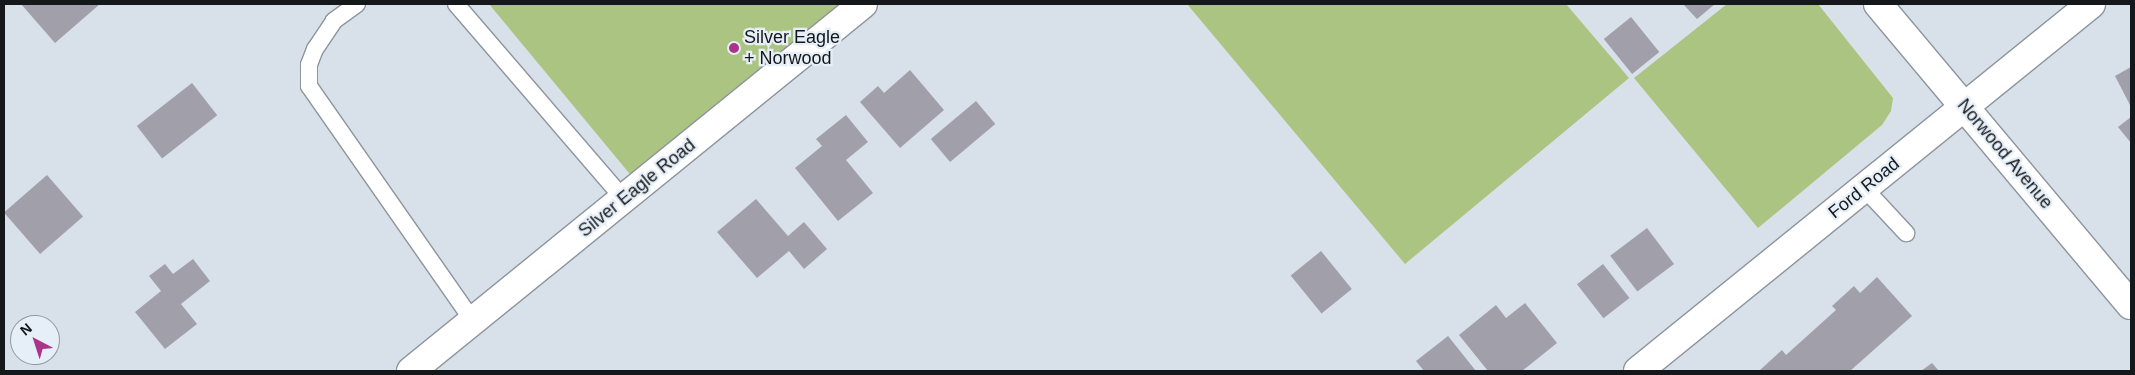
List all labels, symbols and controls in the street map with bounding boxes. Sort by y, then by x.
place label: Silver Eagle + Norwood [744,27,840,70]
marker: Silver Eagle + Norwood [728,42,740,54]
street label: Norwood Avenue [1952,94,2058,214]
street label: Silver Eagle Road [574,134,700,242]
street label: Ford Road [1824,153,1904,223]
north arrow [10,315,60,365]
text: N [17,320,35,339]

